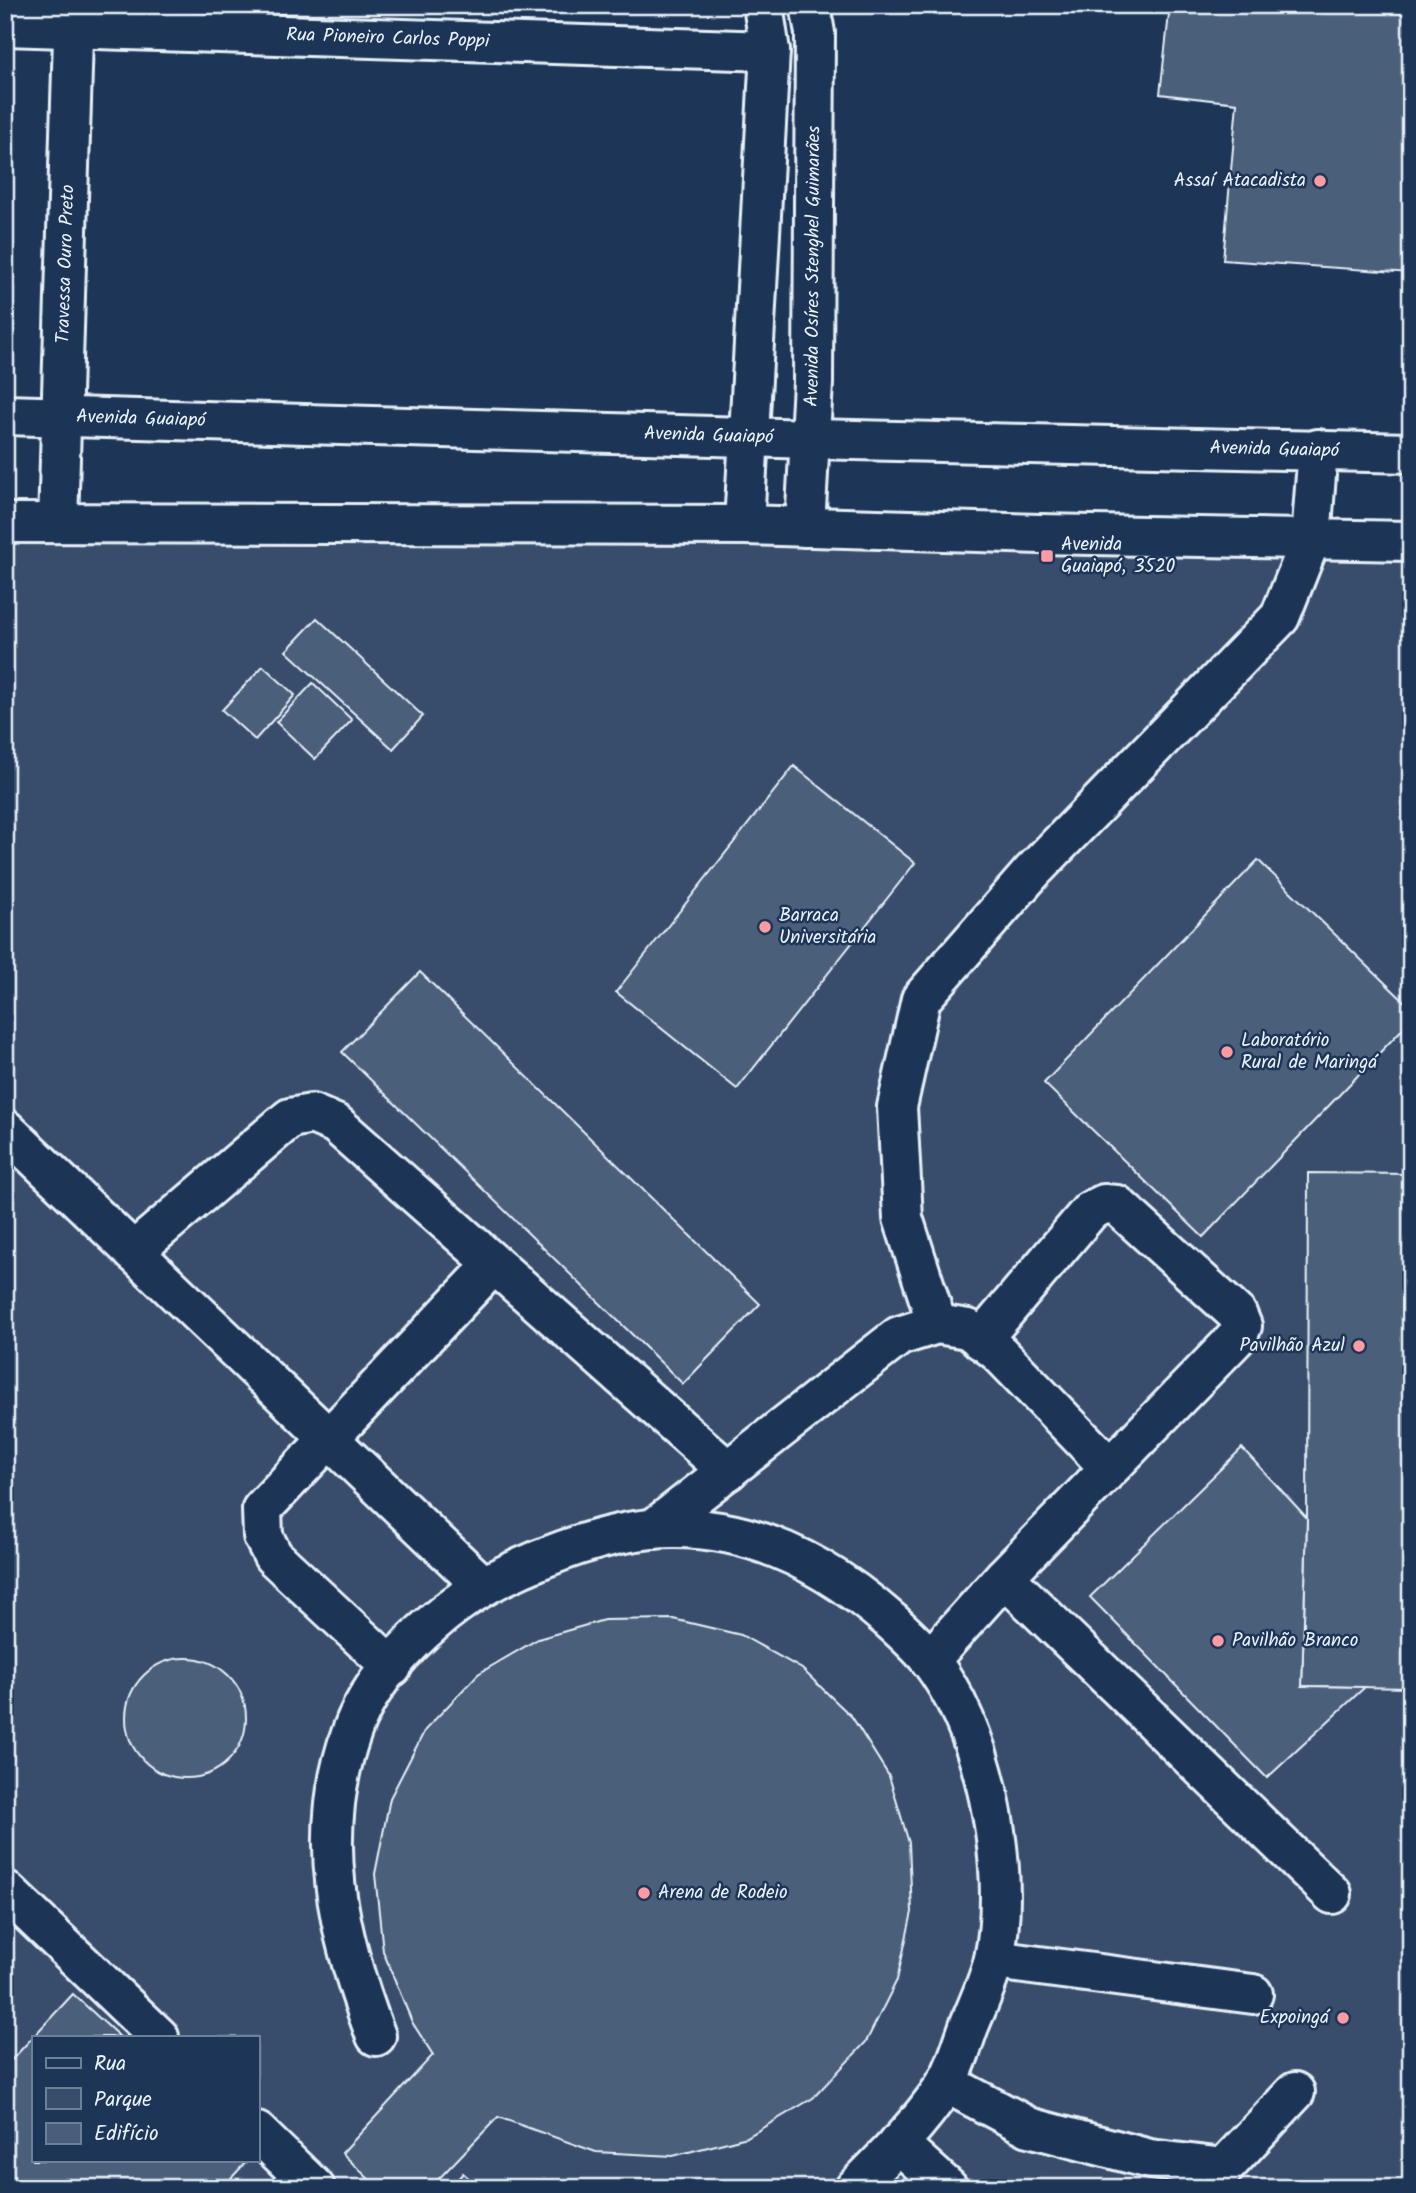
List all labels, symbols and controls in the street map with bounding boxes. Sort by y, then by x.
street label: Rua Pioneiro Carlos Poppi [286,20,491,57]
street label: Avenida Osíres Stenghel Guimarães [797,126,829,408]
place label: Assaí Atacadista [1174,166,1306,196]
marker: Assaí Atacadista [1312,173,1328,189]
street label: Travessa Ouro Preto [49,184,83,344]
street label: Avenida Guaiapó [76,402,208,436]
street label: Avenida Guaiapó [643,419,775,453]
street label: Avenida Guaiapó [1209,433,1341,466]
place label: Avenida Guaiapó, 3520 [1061,530,1175,582]
marker: Avenida Guaiapó, 3520 [1039,548,1055,564]
place label: Barraca Universitária [779,901,877,953]
marker: Barraca Universitária [757,919,773,935]
place label: Laboratório Rural de Maringá [1241,1026,1379,1078]
marker: Laboratório Rural de Maringá [1219,1044,1235,1060]
place label: Pavilhão Azul [1239,1331,1345,1361]
marker: Pavilhão Azul [1351,1338,1367,1354]
place label: Pavilhão Branco [1232,1626,1358,1656]
marker: Pavilhão Branco [1210,1633,1226,1649]
place label: Arena de Rodeio [658,1878,788,1908]
marker: Arena de Rodeio [636,1885,652,1901]
place label: Expoingá [1259,2003,1331,2033]
marker: Expoingá [1335,2010,1351,2026]
legend [32,2036,259,2162]
text: Rua [94,2048,126,2081]
text: Parque [94,2084,152,2117]
text: Edifício [94,2118,159,2151]

